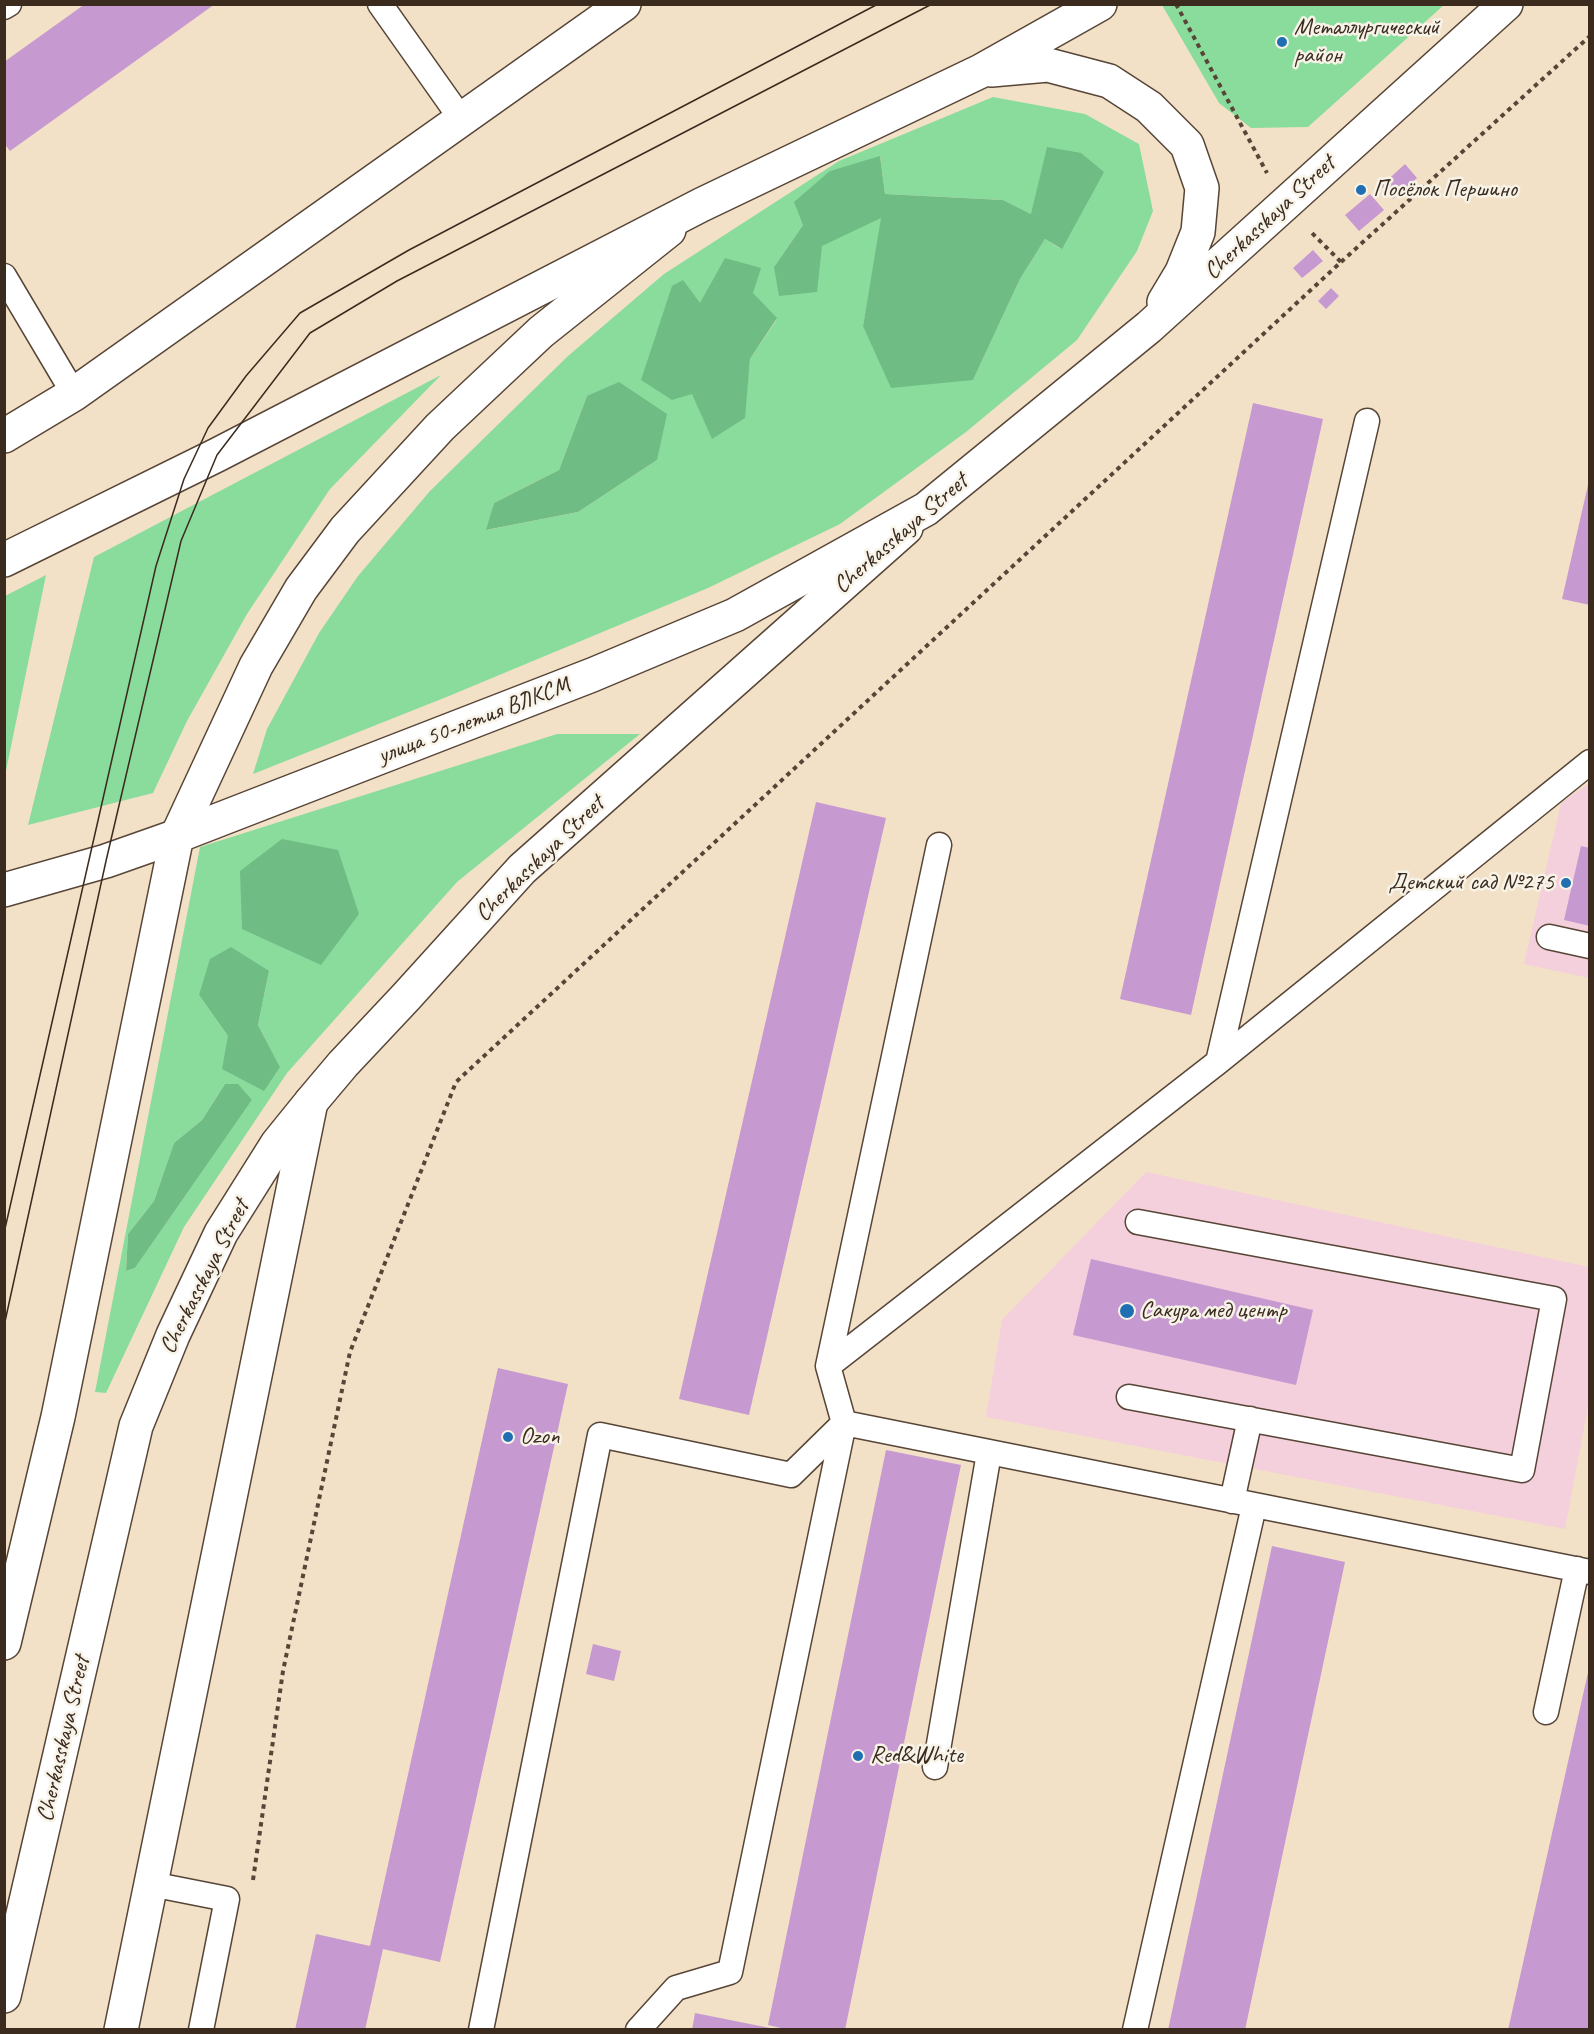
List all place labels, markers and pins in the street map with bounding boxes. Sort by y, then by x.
place label: Металлургический район [1294,14,1439,70]
marker: Металлургический район [1275,35,1289,49]
place label: Посёлок Першино [1373,176,1517,204]
marker: Посёлок Першино [1354,183,1368,197]
place label: Детский сад №275 [1388,869,1554,897]
marker: Детский сад №275 [1559,876,1573,890]
place label: Сакура мед центр [1140,1297,1287,1325]
marker: Сакура мед центр [1118,1302,1136,1320]
place label: Ozon [520,1423,559,1451]
marker: Ozon [501,1430,515,1444]
place label: Red&White [870,1742,963,1770]
marker: Red&White [851,1749,865,1763]

